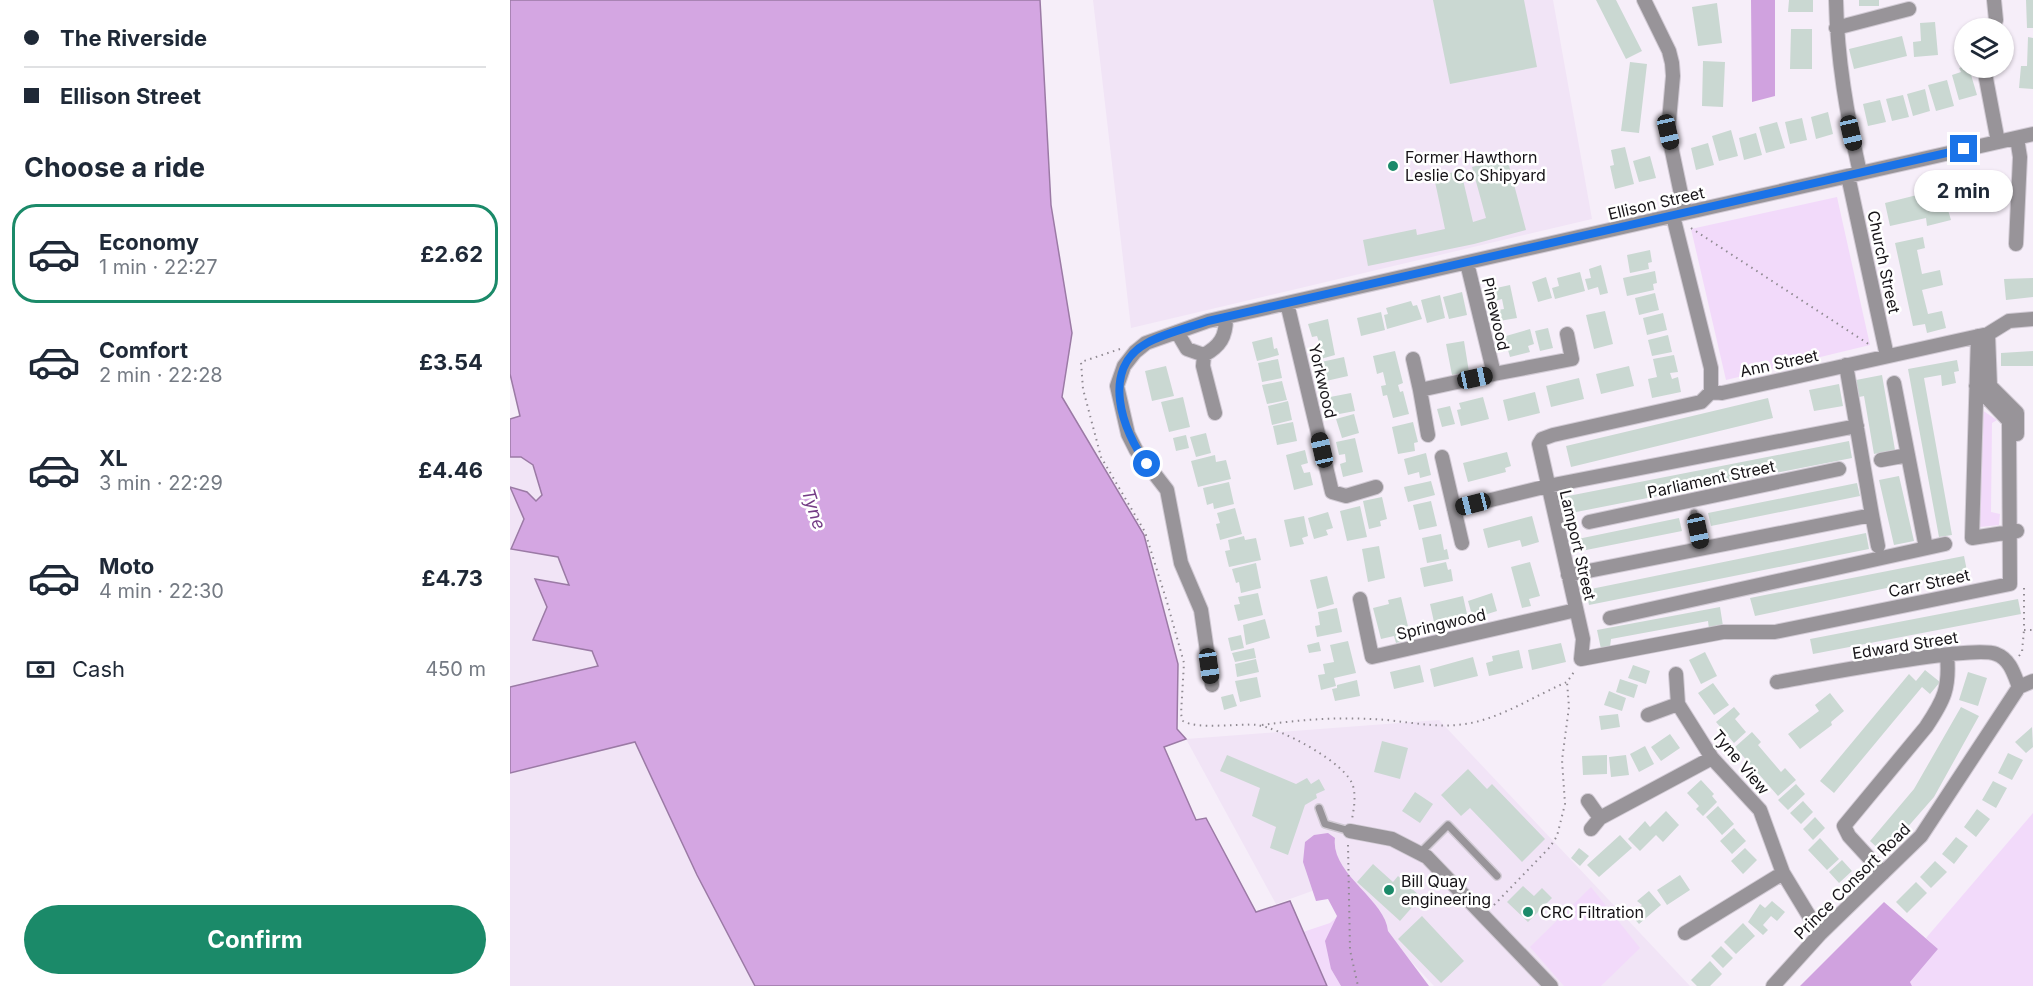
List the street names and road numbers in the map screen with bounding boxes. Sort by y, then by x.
street label: Ellison Street [1606,182,1706,224]
street label: Church Street [1863,209,1905,315]
street label: Pinewood [1478,276,1514,352]
street label: Yorkwood [1305,342,1341,420]
street label: Ann Street [1738,345,1820,381]
street label: Parliament Street [1645,456,1777,502]
street label: Lamport Street [1556,488,1600,602]
street label: Carr Street [1887,565,1971,601]
street label: Springwood [1394,604,1488,644]
street label: Edward Street [1851,627,1959,663]
street label: Tyne View [1708,725,1774,799]
street label: Prince Consort Road [1790,819,1914,943]

